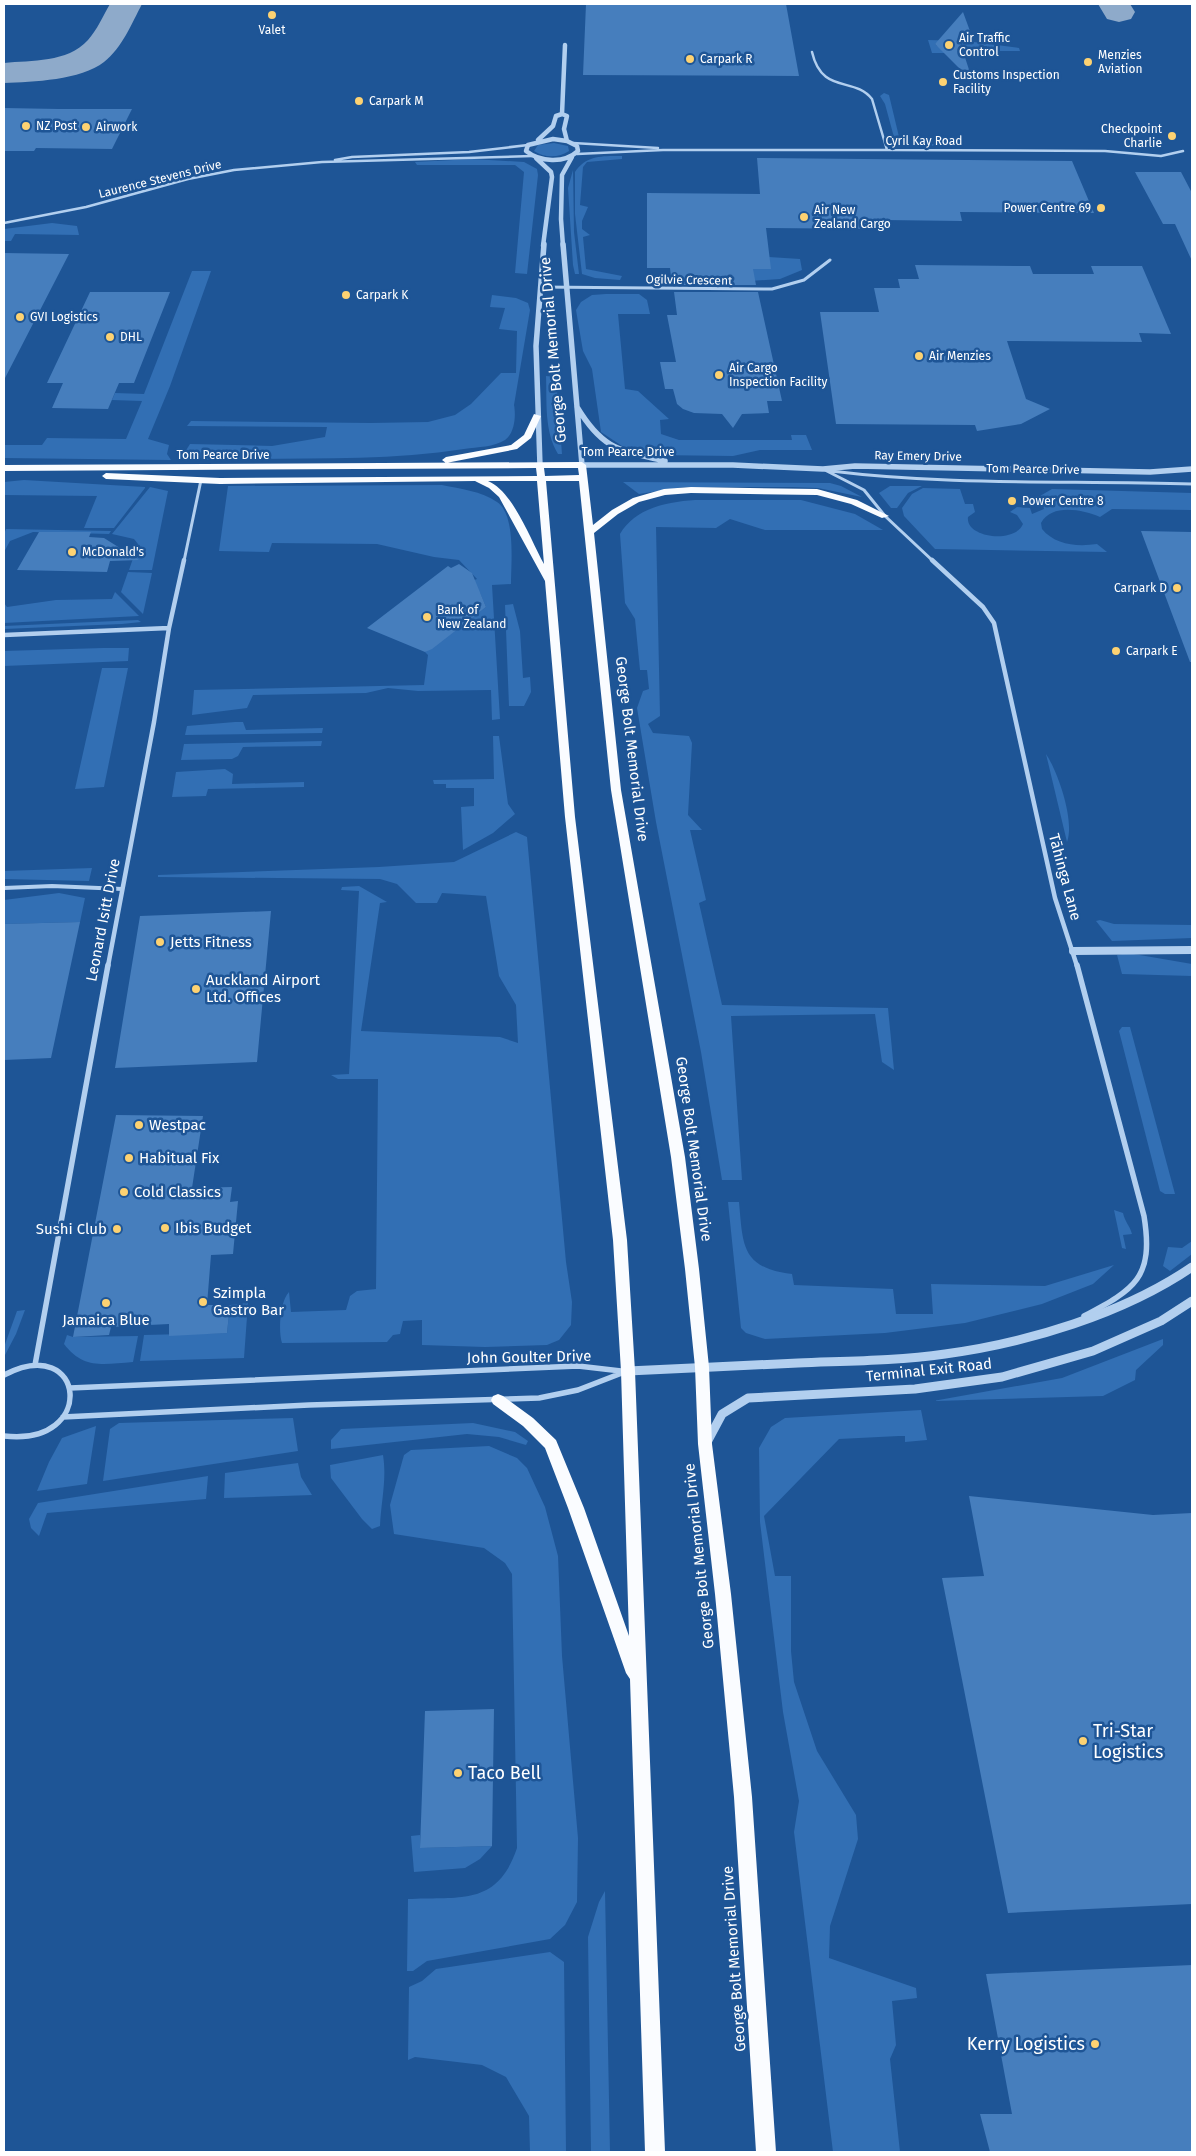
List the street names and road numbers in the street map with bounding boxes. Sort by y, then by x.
street label: Cyril Kay Road [886,134,962,148]
street label: Laurence Stevens Drive [97,157,223,201]
street label: George Bolt Memorial Drive [536,256,570,444]
street label: Ogilvie Crescent [646,272,733,288]
street label: Tom Pearce Drive [581,445,675,459]
street label: Tom Pearce Drive [176,448,270,462]
street label: Ray Emery Drive [874,448,962,464]
street label: Tom Pearce Drive [986,461,1080,477]
street label: George Bolt Memorial Drive [612,655,652,843]
street label: Tāhinga Lane [1045,832,1085,922]
street label: Leonard Isitt Drive [82,857,124,983]
street label: George Bolt Memorial Drive [672,1055,716,1243]
street label: John Goulter Drive [467,1347,591,1367]
street label: Terminal Exit Road [865,1354,993,1386]
street label: George Bolt Memorial Drive [680,1462,718,1650]
street label: George Bolt Memorial Drive [719,1865,749,2053]

